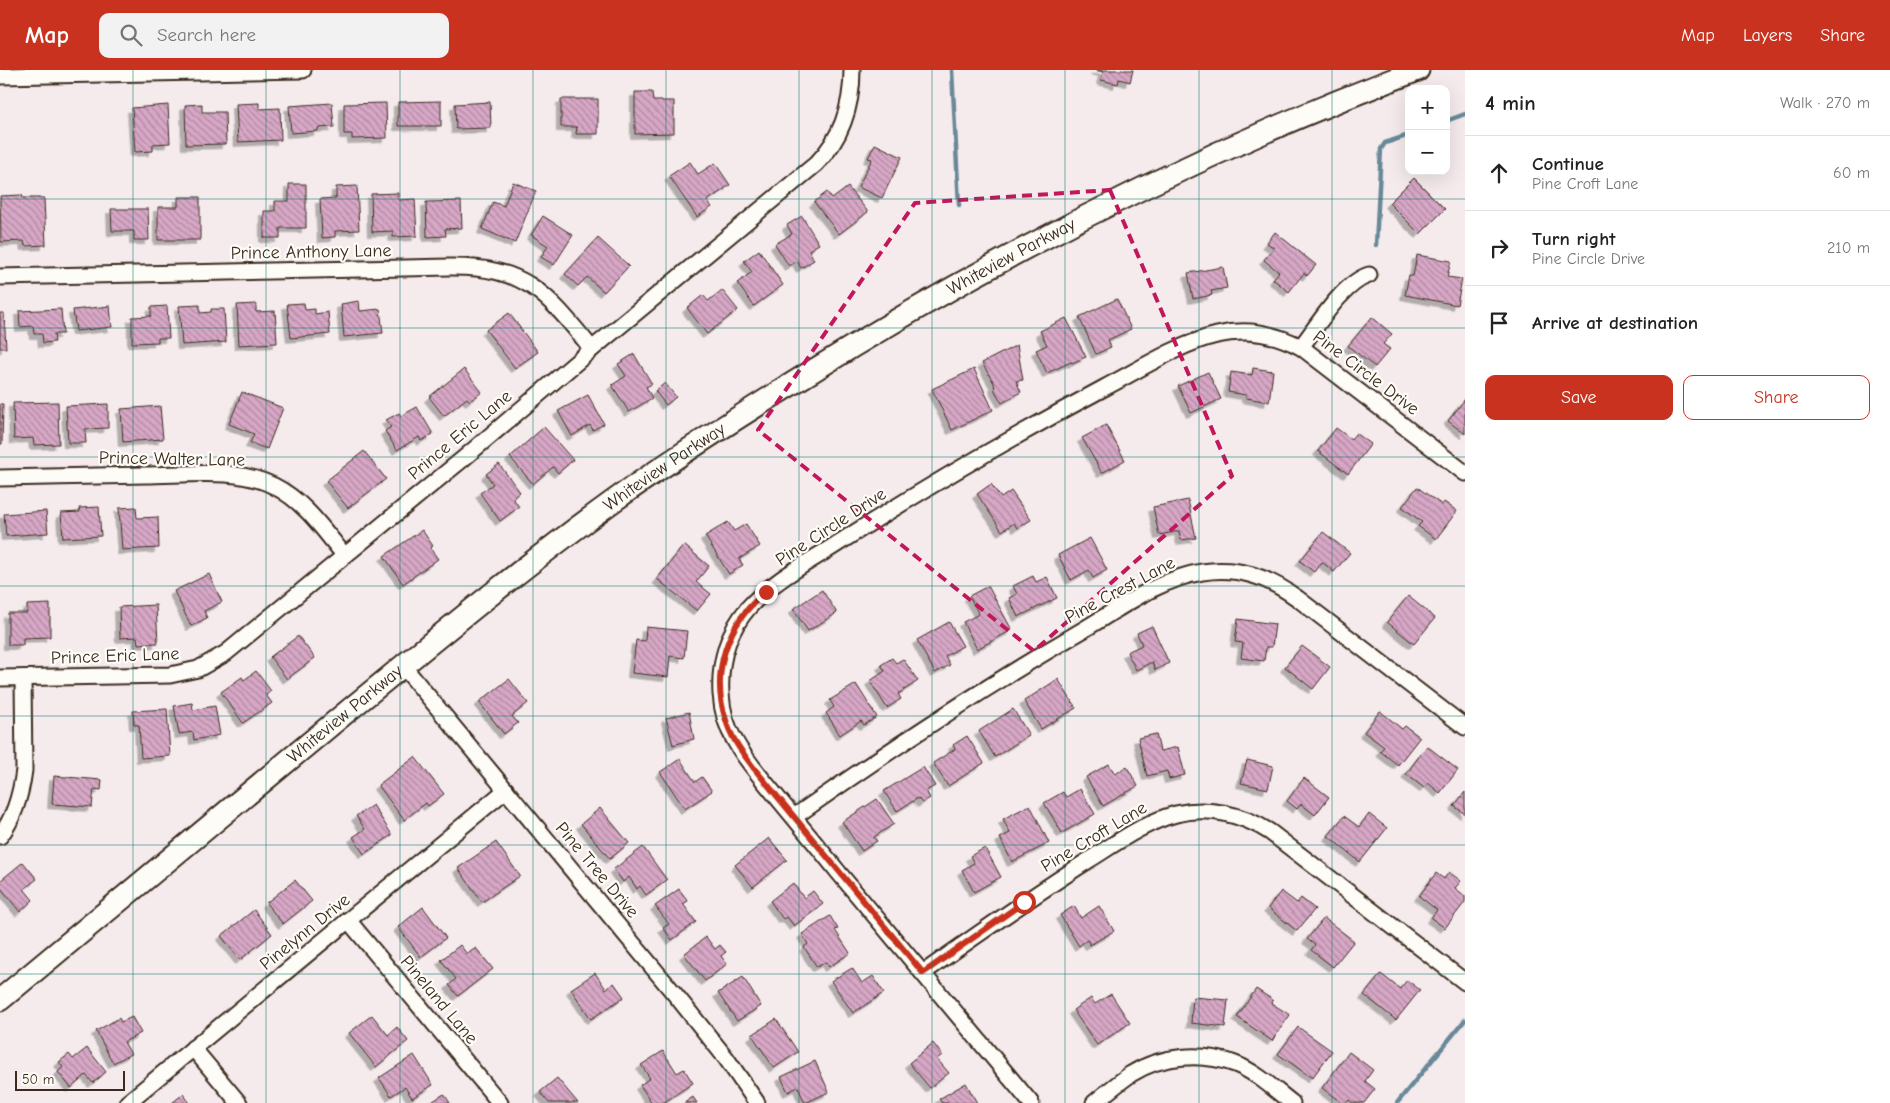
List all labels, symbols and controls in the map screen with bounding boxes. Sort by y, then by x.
search box [99,13,449,58]
text: Map [25,21,69,49]
icon: search [117,21,145,49]
text: Search here [157,24,256,46]
text: Map [1681,25,1715,46]
text: Layers [1743,25,1792,46]
text: Share [1820,25,1865,46]
map controls [1405,85,1450,175]
button: + [1405,85,1450,130]
text: 4 min [1485,91,1536,115]
text: Walk · 270 m [1780,94,1870,112]
button: − [1405,130,1450,175]
text: Continue [1532,153,1604,175]
icon: ahead [1485,159,1513,187]
text: 60 m [1833,164,1870,182]
text: Pine Croft Lane [1532,175,1638,193]
street label: Whiteview Parkway [943,213,1080,299]
text: Turn right [1532,228,1616,250]
icon: right [1485,234,1513,262]
text: 210 m [1827,239,1870,257]
street label: Prince Anthony Lane [230,240,392,264]
text: Pine Circle Drive [1532,250,1645,268]
icon: arrive [1485,309,1513,337]
text: Arrive at destination [1532,312,1698,334]
street label: Pine Circle Drive [1309,326,1423,420]
button: Save [1485,375,1673,420]
button: Share [1683,375,1870,420]
street label: Prince Eric Lane [404,386,516,484]
street label: Whiteview Parkway [599,418,730,515]
street label: Prince Walter Lane [99,447,245,471]
street label: Pine Circle Drive [772,484,890,570]
street label: Pine Crest Lane [1061,552,1179,628]
route end [755,581,778,604]
street label: Prince Eric Lane [50,643,180,669]
street label: Whiteview Parkway [283,660,407,767]
street label: Pine Croft Lane [1037,797,1151,877]
street label: Pine Tree Drive [551,818,643,922]
street label: Pinelynn Drive [256,889,354,975]
route start [1013,891,1036,914]
street label: Pineland Lane [396,952,482,1048]
scale bar [15,1068,125,1091]
text: 50 m [22,1071,54,1088]

